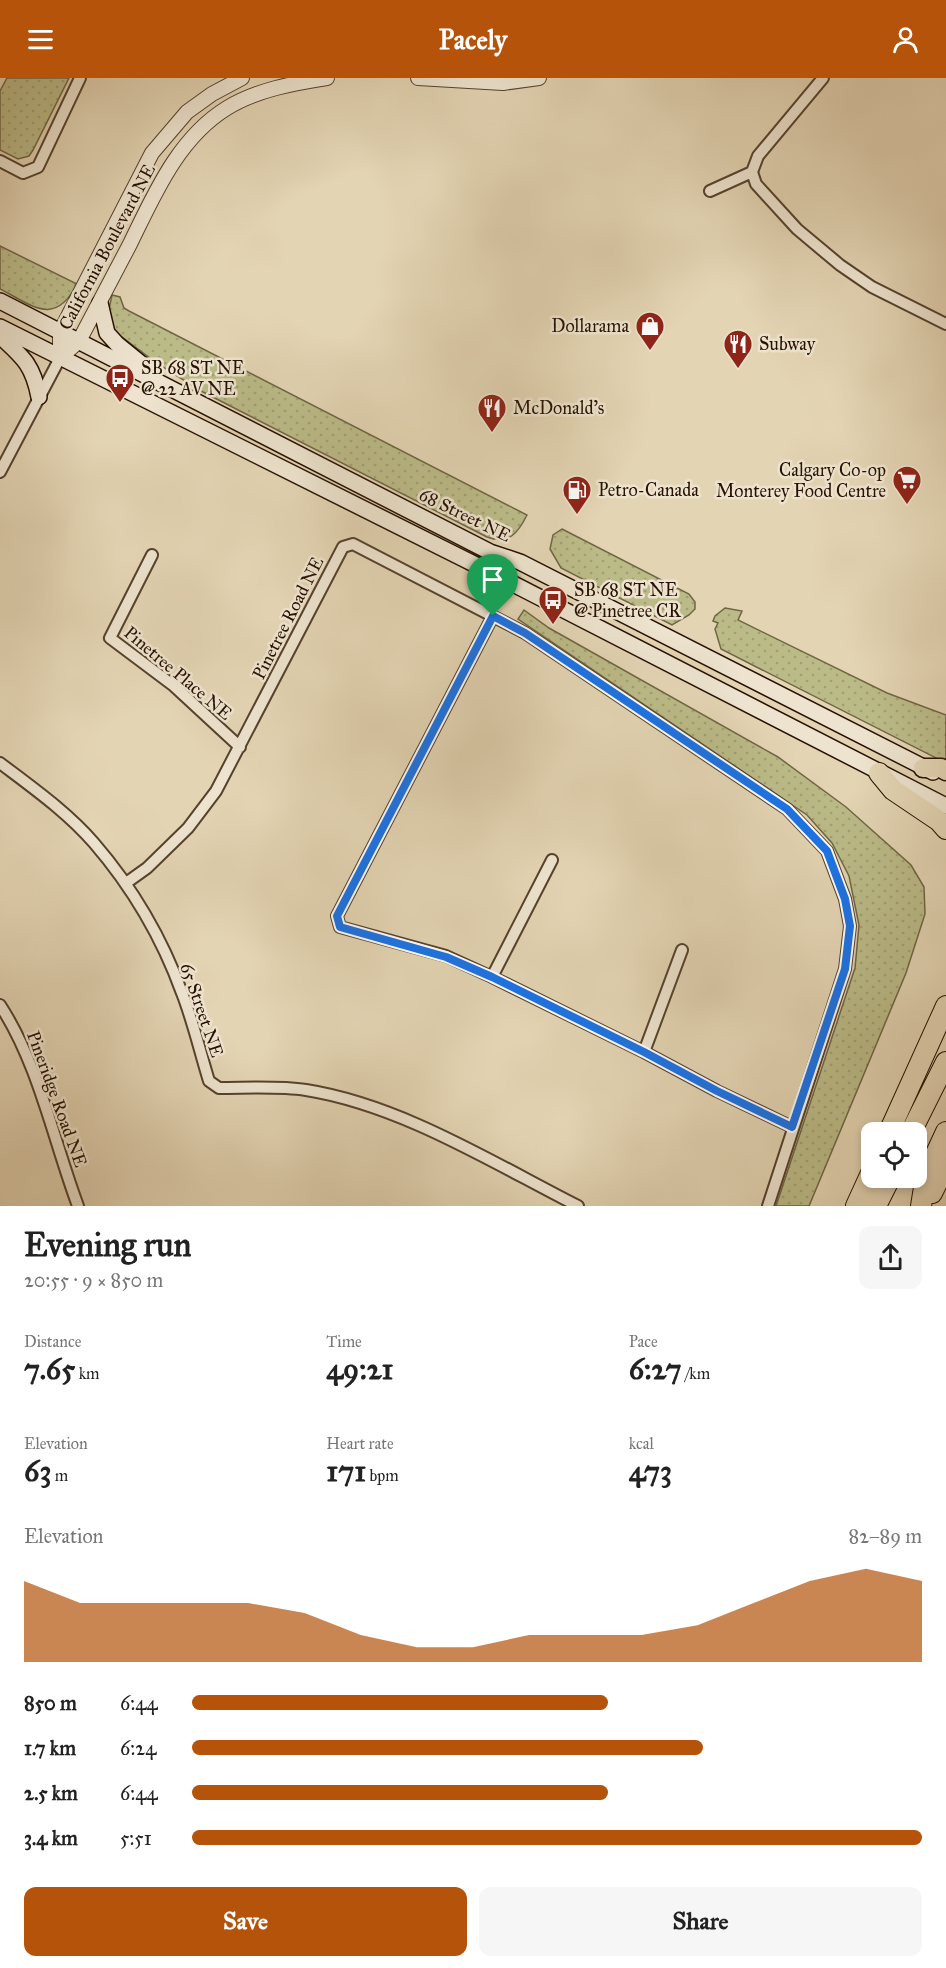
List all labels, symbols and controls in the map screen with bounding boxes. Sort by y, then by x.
icon: menu [24,23,57,56]
text: Pacely [439,23,507,56]
icon: person [889,23,922,56]
street label: California Boulevard NE [54,160,160,334]
shop icon: Dollarama [634,310,666,352]
place label: Dollarama [551,315,629,337]
restaurant icon: Subway [722,328,754,370]
place label: Subway [759,333,816,355]
place label: SB 68 ST NE @ 22 AV NE [141,357,245,400]
bus stop icon: SB 68 ST NE @ 22 AV NE [104,362,136,404]
restaurant icon: McDonald's [476,392,508,434]
place label: McDonald's [513,397,604,419]
place label: Calgary Co-op Monterey Food Centre [716,459,886,502]
supermarket icon: Calgary Co-op Monterey Food Centre [891,464,923,506]
fuel station icon: Petro-Canada [561,474,593,516]
place label: Petro-Canada [598,479,699,501]
street label: 68 Street NE [415,483,515,547]
street label: Pinetree Road NE [248,553,328,683]
pin [467,554,518,616]
icon: arrive [476,563,509,596]
place label: SB 68 ST NE @ Pinetree CR [574,579,682,622]
bus stop icon: SB 68 ST NE @ Pinetree CR [537,584,569,626]
street label: Pinetree Place NE [120,621,237,725]
street label: 65 Street NE [176,960,228,1060]
street label: Pineridge Road NE [21,1028,92,1171]
map controls [861,1122,927,1188]
button: locate [861,1122,927,1188]
text: Evening run [24,1225,191,1265]
button: share [859,1226,922,1289]
text: 20:55 · 9 × 850 m [24,1268,163,1292]
text: Distance [24,1332,81,1351]
text: Time [326,1332,362,1351]
text: Pace [629,1332,658,1351]
text: 7.65 [24,1351,75,1387]
text: 49:21 [326,1351,393,1387]
text: 6:27 [629,1351,682,1387]
text: km [75,1364,100,1383]
text: /km [682,1364,710,1383]
text: Elevation [24,1434,88,1453]
text: Heart rate [326,1434,394,1453]
text: kcal [629,1434,654,1453]
text: 63 [24,1453,51,1489]
text: 171 [326,1453,366,1489]
text: 473 [629,1453,672,1489]
text: m [51,1466,68,1485]
text: bpm [366,1466,399,1485]
text: Elevation [24,1524,103,1548]
text: 82–89 m [849,1524,922,1548]
text: 850 m [24,1691,77,1715]
text: 6:44 [120,1691,158,1715]
text: 1.7 km [24,1736,76,1760]
text: 6:24 [120,1736,156,1760]
text: 2.5 km [24,1781,78,1805]
text: 6:44 [120,1781,158,1805]
text: 3.4 km [24,1826,78,1850]
text: 5:51 [120,1826,152,1850]
button: Save [24,1887,467,1956]
button: Share [479,1887,922,1956]

